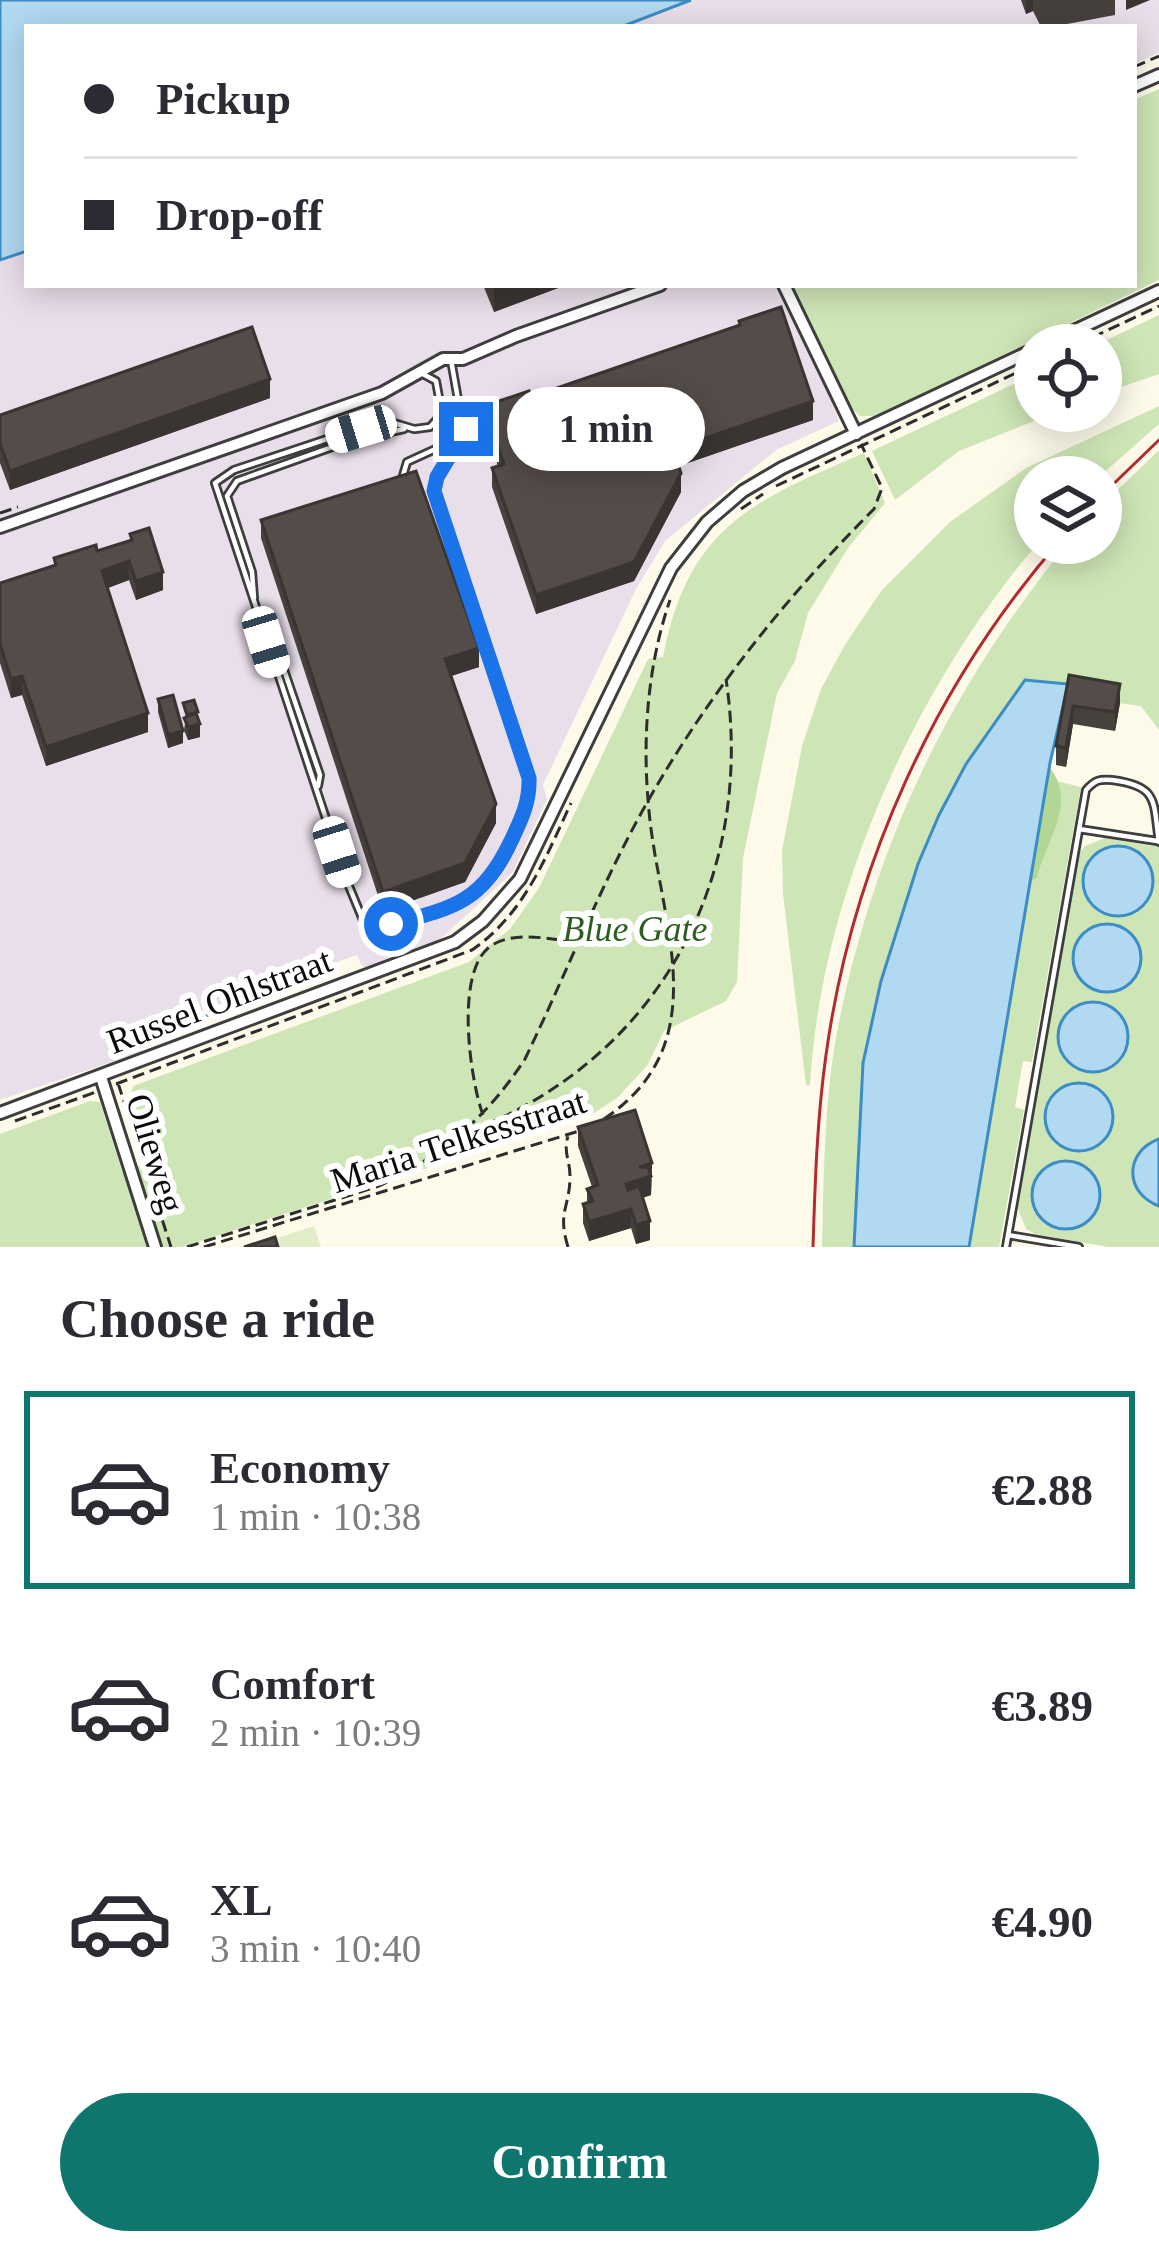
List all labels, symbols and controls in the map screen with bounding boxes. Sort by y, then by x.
text: Pickup [156,74,291,124]
text: Drop-off [156,190,323,240]
map controls [1014,324,1122,564]
button: locate [1014,324,1122,432]
callout: 1 min [508,387,706,471]
car [321,401,401,457]
route end [439,402,493,456]
text: 1 min [559,407,653,450]
button: layers [1014,456,1122,564]
car [238,602,294,682]
car [309,812,365,892]
route start [364,897,418,951]
park label: Blue Gate [563,909,707,949]
street label: Russel Ohlstraat [102,940,337,1062]
street label: Maria Telkesstraat [326,1081,591,1201]
street label: Olieweg [118,1089,192,1217]
text: Choose a ride [60,1289,375,1349]
icon: car [66,1436,174,1544]
text: Economy [210,1443,390,1493]
text: €2.88 [992,1465,1093,1515]
text: 1 min · 10:38 [210,1495,421,1538]
icon: car [66,1652,174,1760]
text: Comfort [210,1659,375,1709]
text: €3.89 [992,1681,1093,1731]
text: 2 min · 10:39 [210,1711,421,1754]
icon: car [66,1868,174,1976]
text: XL [210,1875,273,1925]
text: €4.90 [992,1897,1093,1947]
text: 3 min · 10:40 [210,1927,421,1970]
button: Confirm [60,2093,1099,2231]

